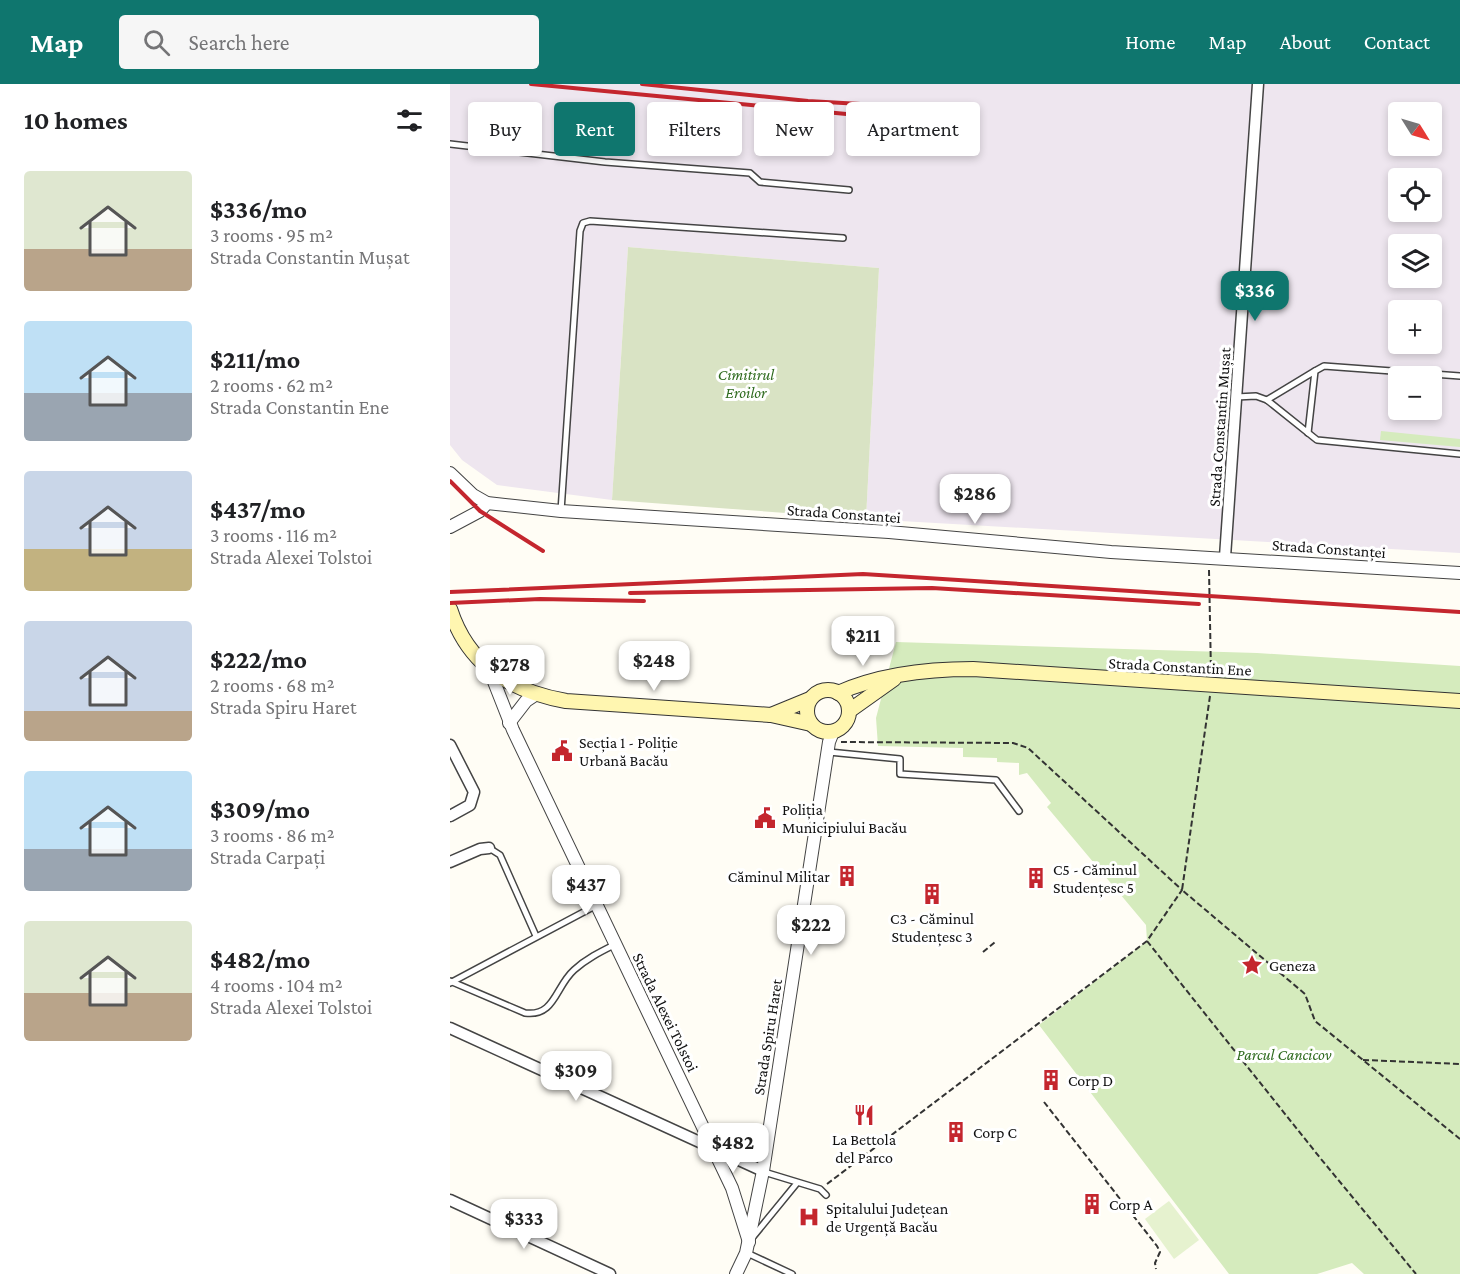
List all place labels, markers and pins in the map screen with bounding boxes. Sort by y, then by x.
pin: $336 [1219,271,1291,322]
pin: $286 [939,474,1011,525]
pin: $211 [827,616,899,667]
pin: $248 [618,641,690,692]
pin: $278 [474,645,546,696]
place label: Secția 1 - Poliție Urbană Bacău [579,734,678,769]
public building icon: Secția 1 - Poliție Urbană Bacău [550,739,574,763]
place label: Poliția Municipiului Bacău [782,801,908,837]
public building icon: Poliția Municipiului Bacău [753,806,777,830]
place label: C5 - Căminul Studențesc 5 [1053,861,1137,898]
building icon: Căminul Militar [835,864,859,888]
pin: $437 [550,865,622,916]
building icon: C5 - Căminul Studențesc 5 [1024,866,1048,890]
place label: Căminul Militar [728,868,830,885]
building icon: C3 - Căminul Studențesc 3 [920,882,944,906]
pin: $222 [775,905,847,956]
place label: C3 - Căminul Studențesc 3 [890,910,974,947]
place icon: Geneza [1240,953,1264,977]
place label: Geneza [1269,957,1317,974]
pin: $309 [540,1051,612,1102]
building icon: Corp D [1039,1068,1063,1092]
place label: Corp D [1068,1072,1113,1090]
restaurant icon: La Bettola del Parco [852,1103,876,1127]
building icon: Corp C [944,1120,968,1144]
pin: $482 [697,1123,769,1174]
place label: Corp C [973,1124,1017,1142]
place label: La Bettola del Parco [832,1131,897,1166]
building icon: Corp A [1080,1192,1104,1216]
place label: Corp A [1109,1196,1153,1214]
pin: $333 [488,1199,560,1250]
place label: Spitalului Județean de Urgență Bacău [826,1200,949,1237]
hospital icon: Spitalului Județean de Urgență Bacău [797,1205,821,1229]

